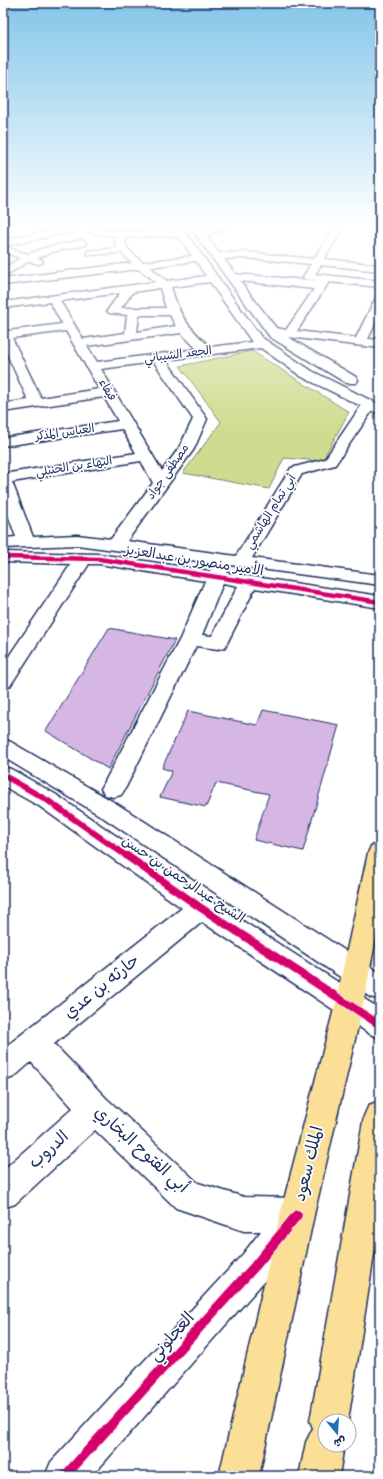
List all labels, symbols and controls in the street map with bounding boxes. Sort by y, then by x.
street label: الجعد الشيباني [143,342,213,369]
street label: فيفاء [93,375,121,405]
street label: العباس المذكر [33,420,96,446]
street label: مصطفى جواد [142,440,194,504]
street label: البهاء بن الحنبلي [34,452,114,483]
street label: أبي تمام الهاشمي [241,471,302,553]
street label: الأمير منصور بن عبدالعزيز [122,539,265,582]
street label: الشيخ عبدالرحمن بن حسن [117,831,249,929]
street label: حارثه بن عدي [59,949,145,1025]
street label: أبي الفتوح البخاري [87,1101,194,1200]
street label: الملك سعود [288,1124,330,1204]
street label: الدروب [23,1125,75,1175]
street label: العجلوني [143,1307,202,1368]
north arrow [317,1413,357,1453]
text: ش [332,1432,348,1451]

